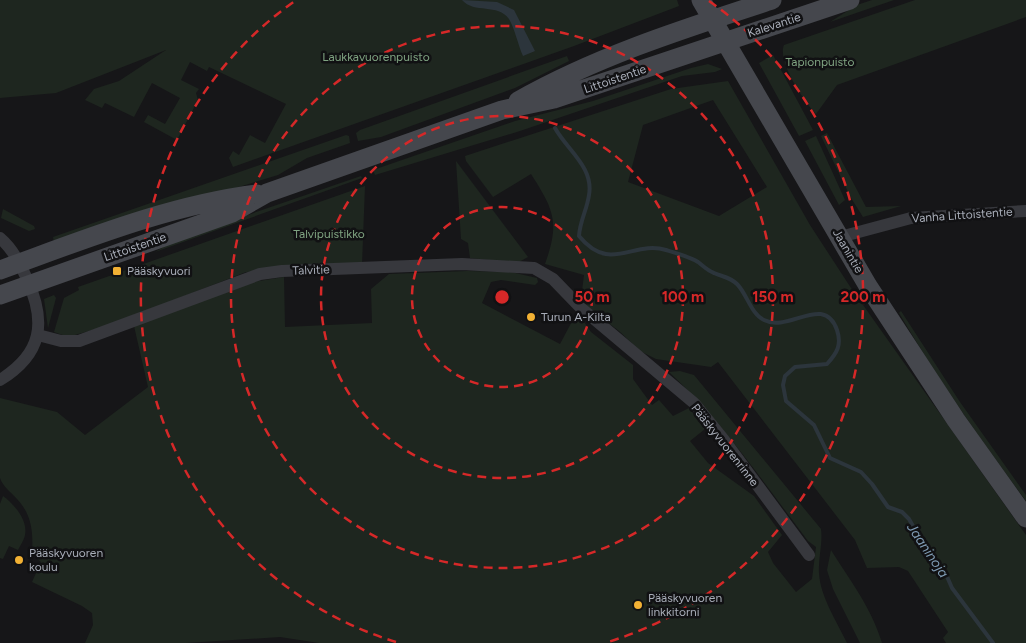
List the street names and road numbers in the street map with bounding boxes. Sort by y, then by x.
street label: Kalevantie [746,10,803,40]
street label: Littoistentie [582,62,648,96]
street label: Vanha Littoistentie [911,204,1014,226]
street label: Jaanintie [830,227,866,276]
street label: Littoistentie [102,230,168,264]
street label: Talvitie [292,262,330,278]
street label: Pääskyvuorenrinne [688,401,762,489]

